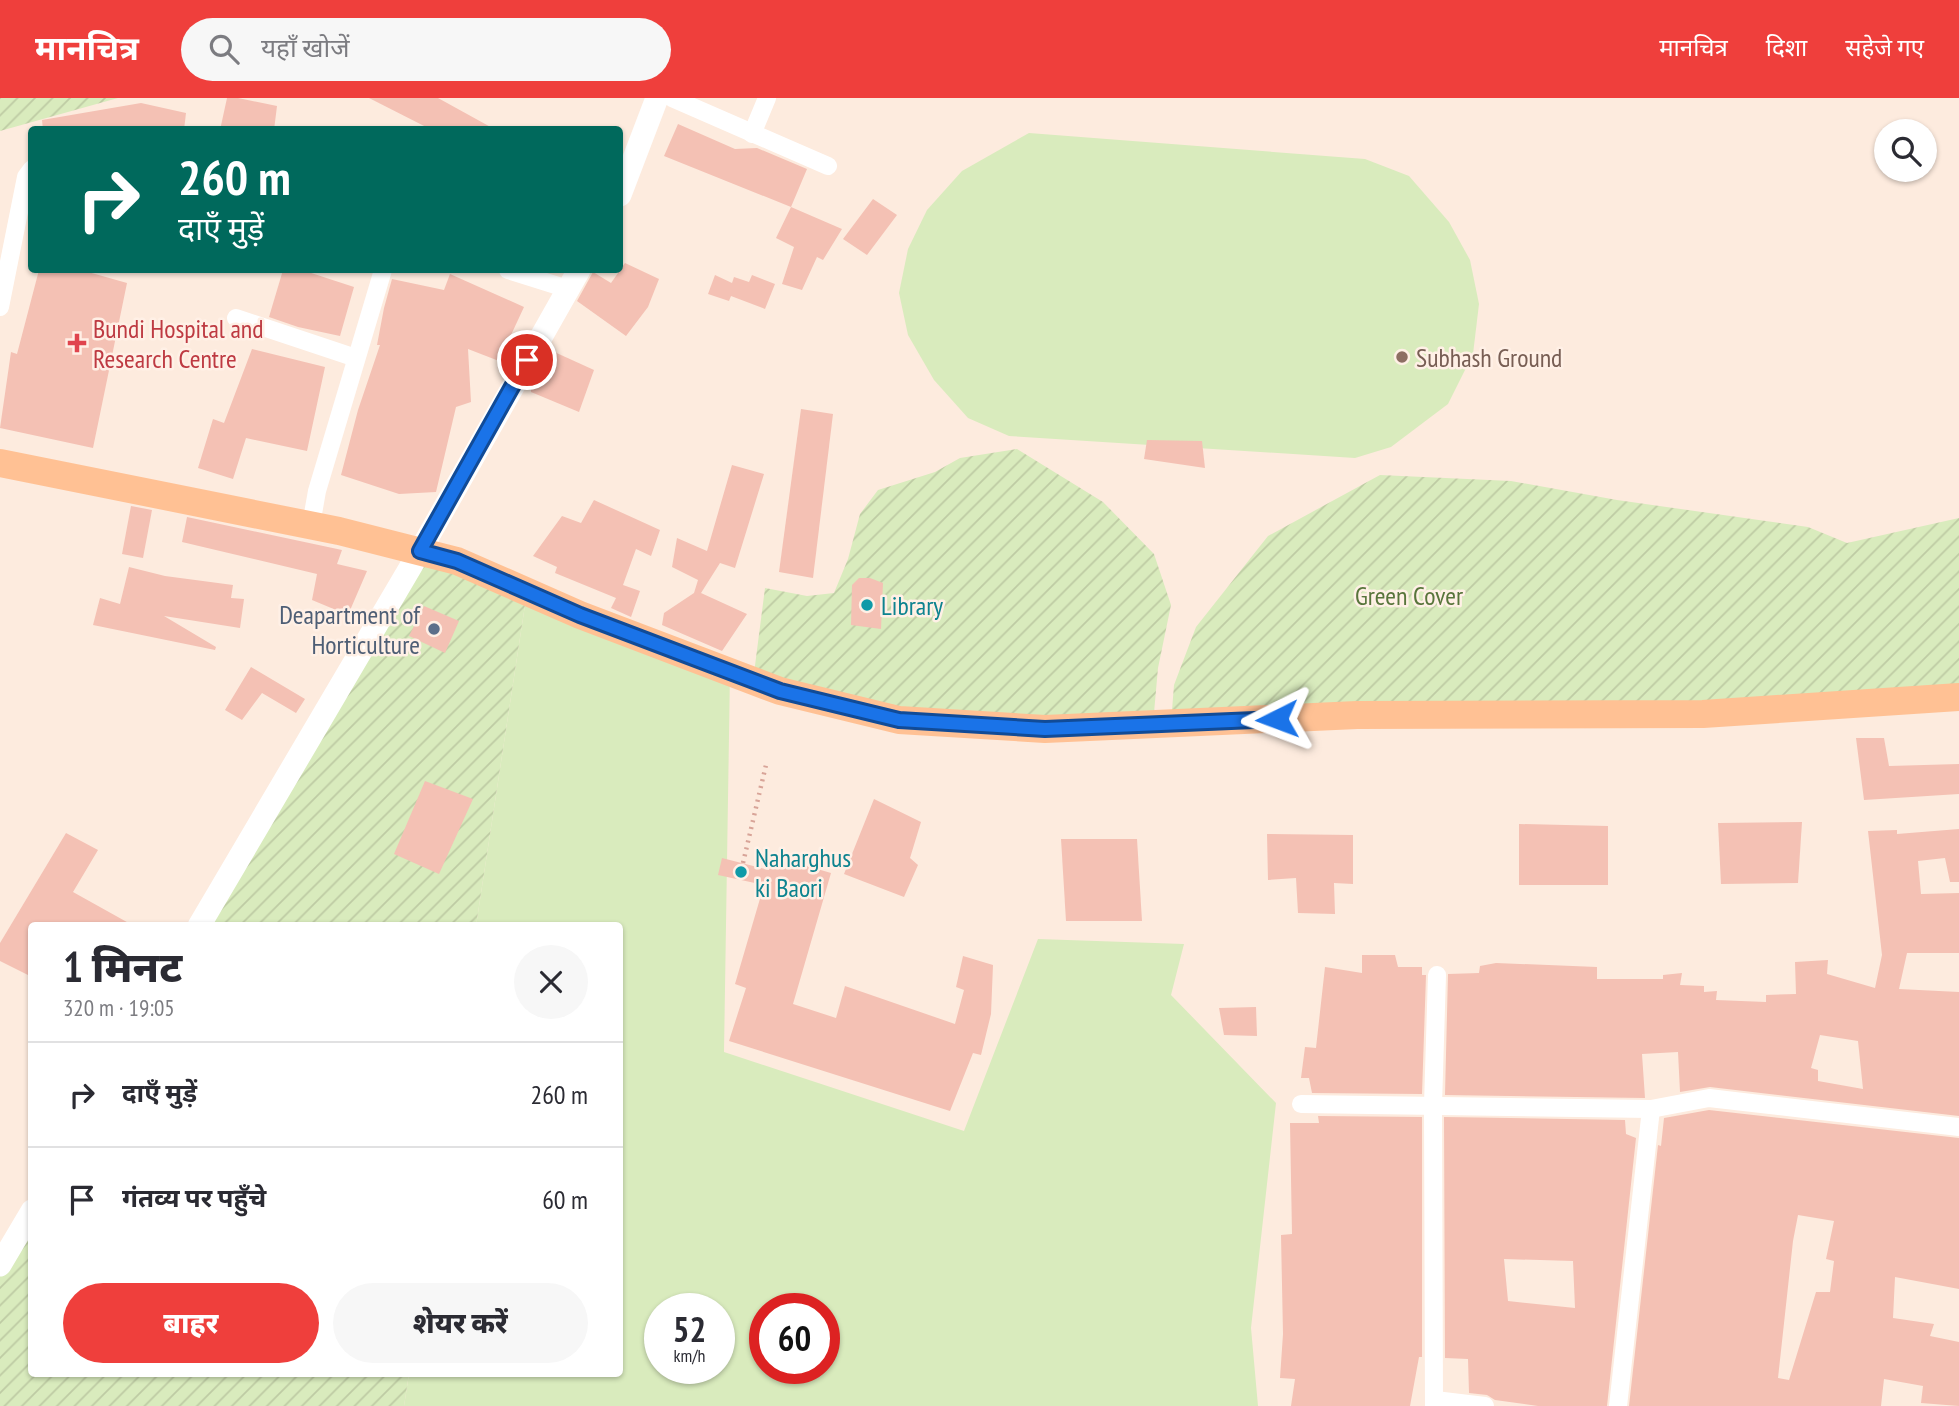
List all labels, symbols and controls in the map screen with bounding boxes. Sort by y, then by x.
search box [181,18,671,81]
text: मानचित्र [35,26,139,69]
icon: search [205,30,243,68]
text: यहाँ खोजें [261,31,349,64]
text: मानचित्र [1659,32,1728,63]
text: दिशा [1766,32,1807,63]
text: सहेजे गए [1845,32,1924,63]
map controls [1874,119,1937,182]
button: search [1874,119,1937,182]
text: 260 m [178,145,291,209]
icon: right [63,154,154,245]
text: दाएँ मुड़ें [178,207,264,249]
place label: Bundi Hospital and Research Centre [93,312,263,375]
pin [497,330,557,390]
marker: Bundi Hospital and Research Centre [67,333,87,353]
icon: arrive [508,341,546,379]
place label: Subhash Ground [1416,341,1562,374]
marker: Subhash Ground [1394,349,1410,365]
park label: Green Cover [1355,579,1463,612]
place label: Library [881,589,943,622]
marker: Library [859,597,875,613]
place label: Deapartment of Horticulture [279,598,421,661]
marker: Deapartment of Horticulture [426,621,442,637]
position arrow [1240,682,1314,756]
place label: Naharghus ki Baori [755,841,851,904]
marker: Naharghus ki Baori [733,864,749,880]
text: 1 मिनट [63,939,182,994]
button: close [514,945,588,1019]
text: 320 m · 19:05 [63,993,175,1022]
icon: right [63,1076,101,1114]
text: दाएँ मुड़ें [122,1076,197,1109]
text: 260 m [530,1078,588,1111]
icon: arrive [63,1181,101,1219]
text: गंतव्य पर पहुँचे [122,1181,266,1214]
text: 60 m [542,1183,588,1216]
button: बाहर [63,1283,319,1363]
button: शेयर करें [333,1283,588,1363]
speed limit sign: 60 [749,1293,840,1384]
text: 52 [673,1306,706,1352]
text: km/h [674,1344,705,1367]

